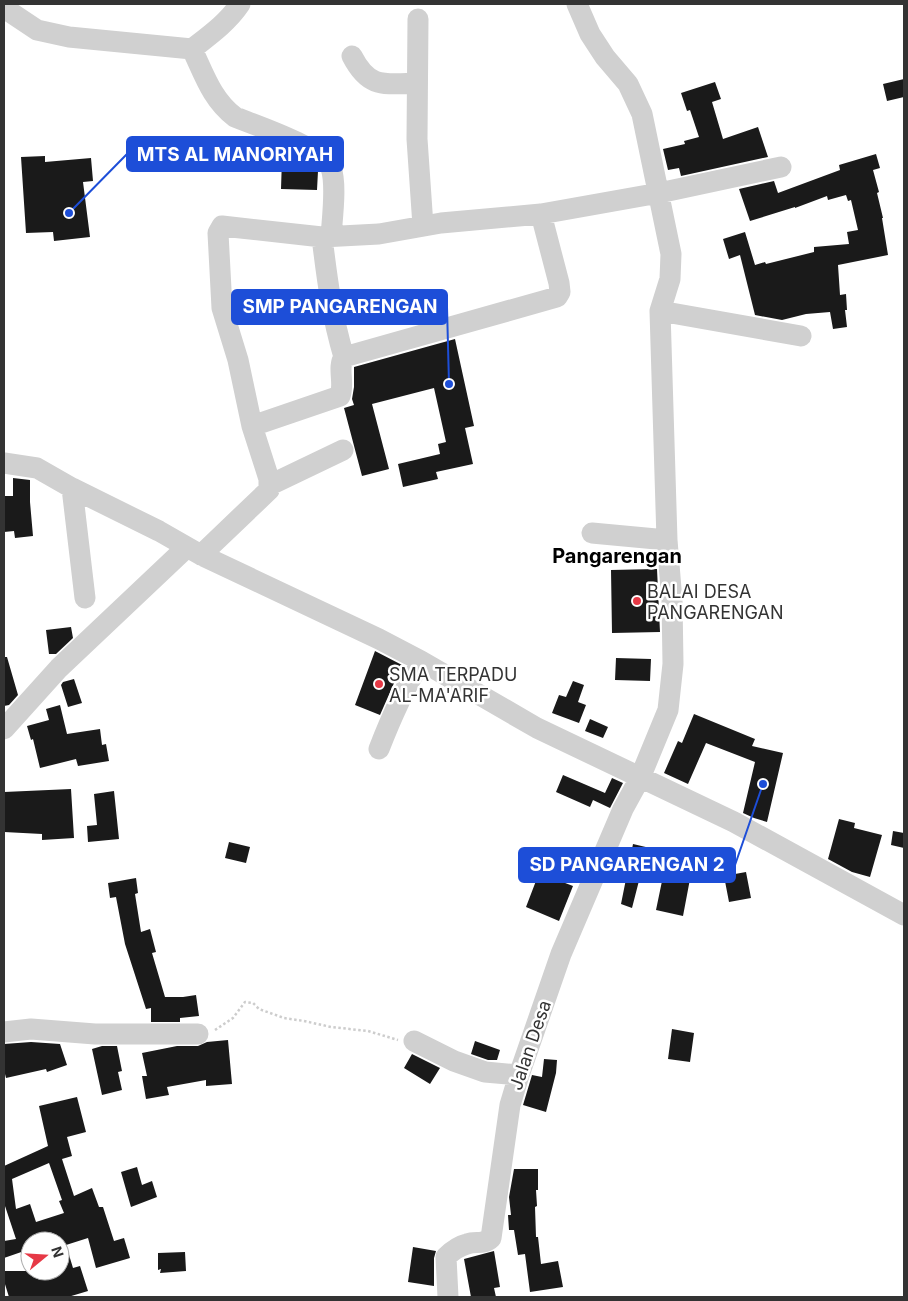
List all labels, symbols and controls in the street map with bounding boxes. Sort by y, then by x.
callout: MTS AL MANORIYAH [127,137,343,171]
text: MTS AL MANORIYAH [137,143,333,166]
callout: SMP PANGARENGAN [232,290,447,324]
text: SMP PANGARENGAN [242,295,438,318]
district label: Pangarengan [552,544,682,568]
place label: BALAI DESA PANGARENGAN [647,581,784,623]
marker: BALAI DESA PANGARENGAN [631,595,643,607]
place label: SMA TERPADU AL-MA'ARIF [389,664,517,706]
marker: SMA TERPADU AL-MA'ARIF [373,678,385,690]
callout: SD PANGARENGAN 2 [519,848,735,882]
text: SD PANGARENGAN 2 [529,853,725,876]
street label: Jalan Desa [505,997,555,1093]
north arrow [20,1231,70,1281]
text: N [48,1244,68,1260]

